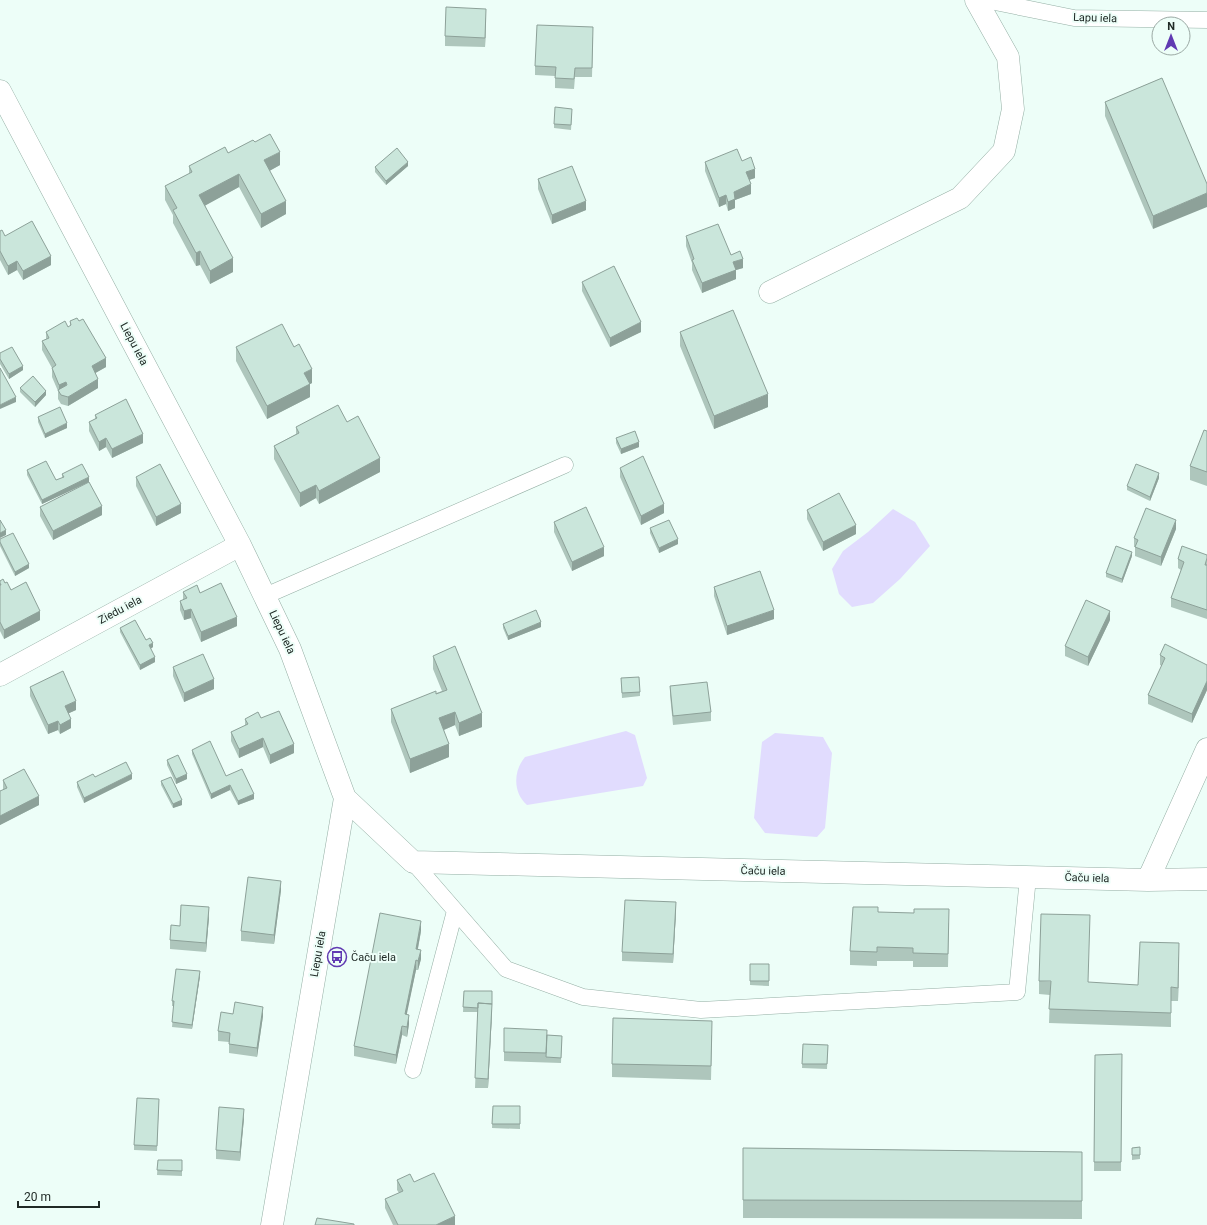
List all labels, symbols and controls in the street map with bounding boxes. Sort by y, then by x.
street label: Lapu iela [1073,11,1117,25]
north arrow [1151,16,1191,56]
text: N [1167,20,1175,33]
street label: Liepu iela [117,320,151,368]
street label: Ziedu iela [96,593,144,627]
street label: Liepu iela [266,608,298,656]
street label: Čaču iela [740,863,786,878]
street label: Čaču iela [1064,870,1110,885]
street label: Liepu iela [308,930,328,978]
bus stop icon: Čaču iela [326,946,348,968]
place label: Čaču iela [351,950,396,964]
scale bar [18,1183,99,1209]
text: 20 m [24,1190,51,1204]

